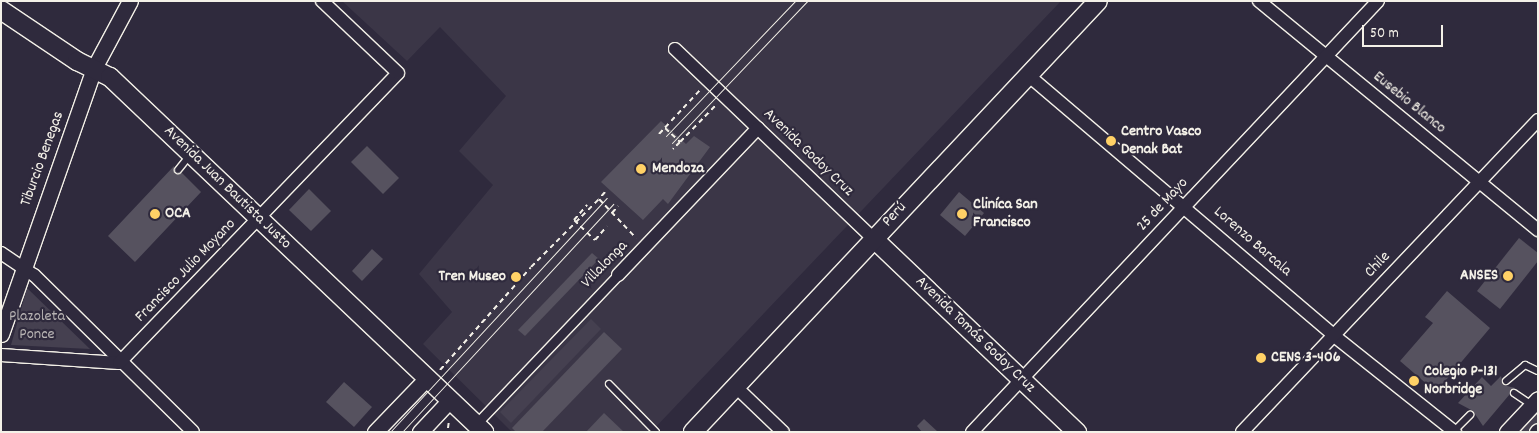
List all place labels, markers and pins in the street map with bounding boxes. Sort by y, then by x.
place label: Centro Vasco Denak Bat [1121,122,1201,160]
marker: Centro Vasco Denak Bat [1105,135,1117,147]
place label: Mendoza [652,159,704,179]
marker: Mendoza [634,162,648,176]
place label: Cliníca San Francisco [973,195,1038,233]
place label: OCA [165,204,191,224]
marker: Cliníca San Francisco [955,207,969,221]
marker: OCA [149,208,161,220]
place label: ANSES [1460,266,1498,286]
place label: Tren Museo [438,267,506,287]
marker: ANSES [1502,270,1514,282]
marker: Tren Museo [510,271,522,283]
place label: CENS 3-406 [1271,348,1341,368]
marker: CENS 3-406 [1255,352,1267,364]
place label: Colegio P-131 Norbridge [1424,362,1497,400]
marker: Colegio P-131 Norbridge [1408,375,1420,387]

